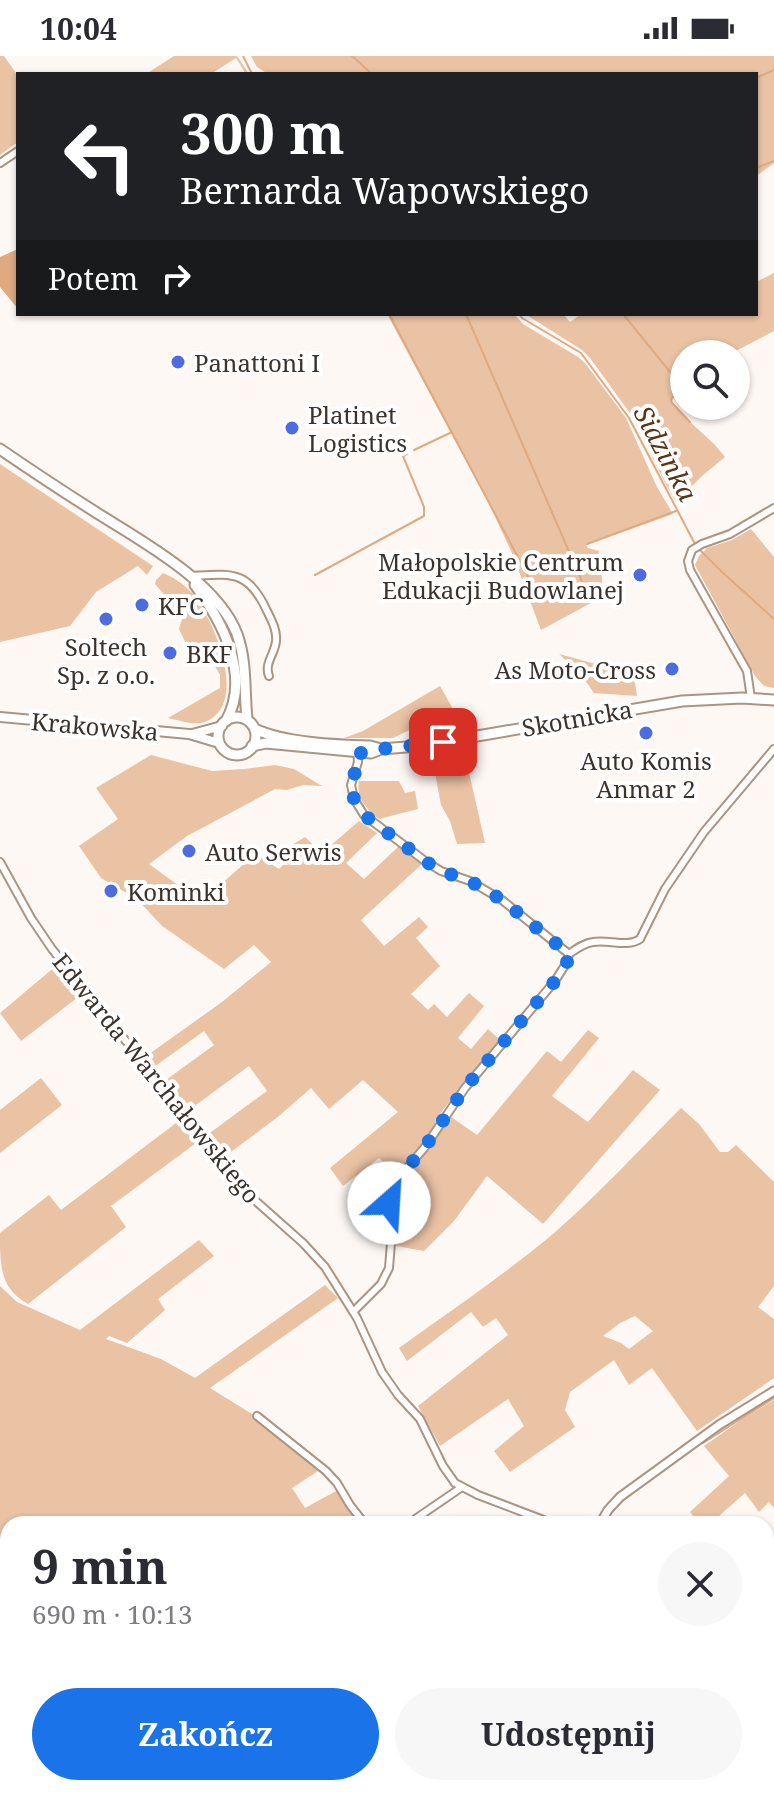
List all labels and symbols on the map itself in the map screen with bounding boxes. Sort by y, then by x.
place label: Panattoni I [194,346,320,379]
marker: Panattoni I [169,353,187,371]
place label: Platinet Logistics [308,398,407,459]
water label: Sidzinka [626,399,706,507]
marker: Platinet Logistics [283,419,301,437]
place label: Małopolskie Centrum Edukacji Budowlanej [378,545,624,606]
marker: Małopolskie Centrum Edukacji Budowlanej [631,566,649,584]
place label: KFC [158,589,204,622]
marker: KFC [133,596,151,614]
marker: Soltech Sp. z o.o. [97,610,115,628]
place label: Soltech Sp. z o.o. [57,630,155,691]
place label: BKF [186,637,233,670]
marker: BKF [161,644,179,662]
place label: As Moto-Cross [494,653,656,686]
marker: As Moto-Cross [663,660,681,678]
street label: Skotnicka [519,692,635,744]
street label: Krakowska [30,704,160,748]
pin [409,708,477,776]
marker: Auto Komis Anmar 2 [637,724,655,742]
place label: Auto Komis Anmar 2 [580,744,712,805]
place label: Auto Serwis [205,835,342,868]
marker: Auto Serwis [180,842,198,860]
place label: Kominki [127,875,225,908]
marker: Kominki [102,882,120,900]
street label: Edwarda Warchałowskiego [46,946,268,1210]
position arrow [347,1161,431,1245]

